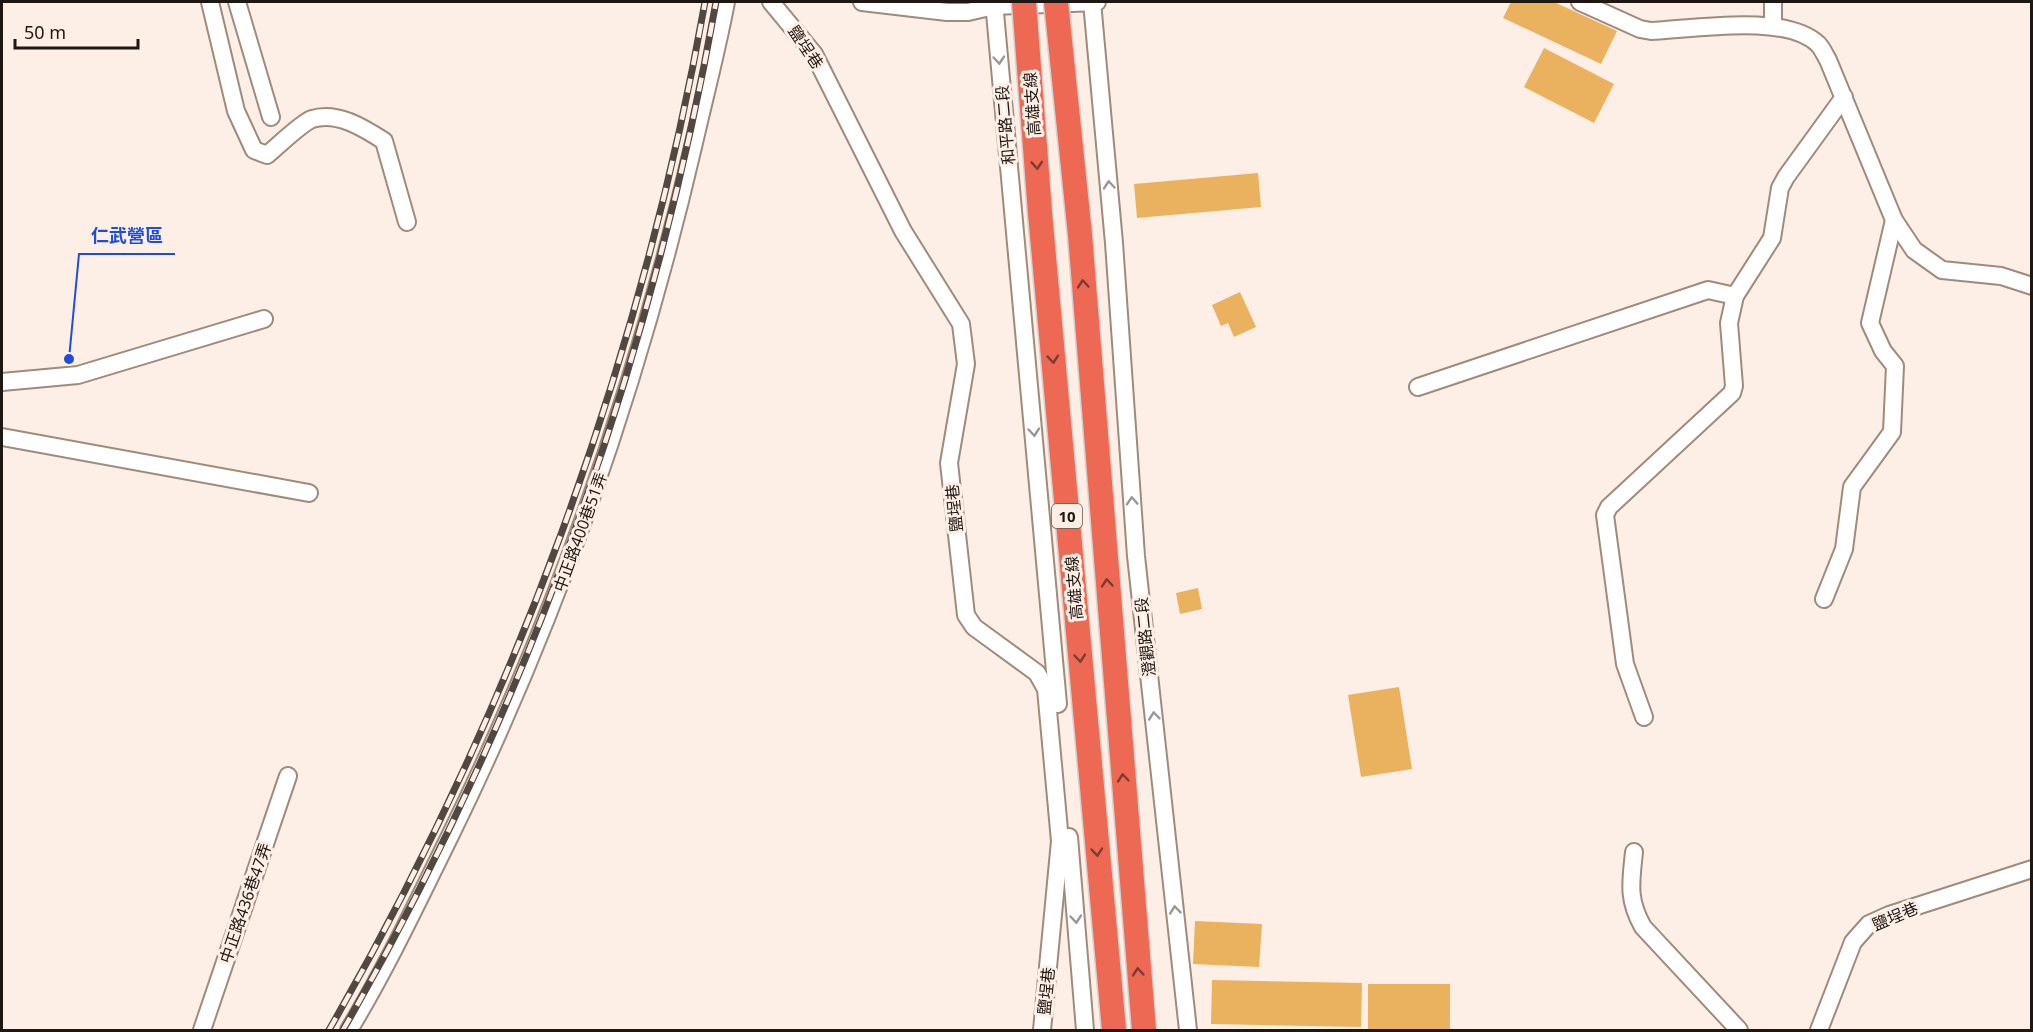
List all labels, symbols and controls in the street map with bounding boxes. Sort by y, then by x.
scale bar [15,12,138,50]
text: 50 m [24,20,66,44]
street label: 鹽埕巷 [783,21,829,73]
one-way arrow [992,55,1005,64]
street label: 高雄支線 [1019,71,1045,137]
street label: 和平路二段 [991,84,1019,166]
one-way arrow [1030,160,1043,169]
one-way arrow [1103,180,1116,189]
callout: 仁武營區 [79,218,175,254]
text: 仁武營區 [91,223,163,247]
one-way arrow [1077,280,1090,289]
one-way arrow [1046,354,1059,363]
one-way arrow [1027,427,1040,436]
street label: 中正路400巷51弄 [548,469,612,595]
street label: 鹽埕巷 [941,483,967,533]
one-way arrow [1126,496,1139,505]
road number: 10 [1052,504,1082,528]
street label: 高雄支線 [1060,555,1088,621]
one-way arrow [1101,579,1114,588]
street label: 澄觀路二段 [1130,596,1160,678]
one-way arrow [1073,653,1086,662]
one-way arrow [1148,711,1161,720]
one-way arrow [1117,773,1130,782]
street label: 中正路436巷47弄 [214,840,276,966]
one-way arrow [1090,847,1103,856]
street label: 鹽埕巷 [1869,896,1921,936]
one-way arrow [1170,905,1182,914]
one-way arrow [1069,915,1082,924]
street label: 鹽埕巷 [1033,966,1059,1016]
one-way arrow [1132,968,1145,977]

